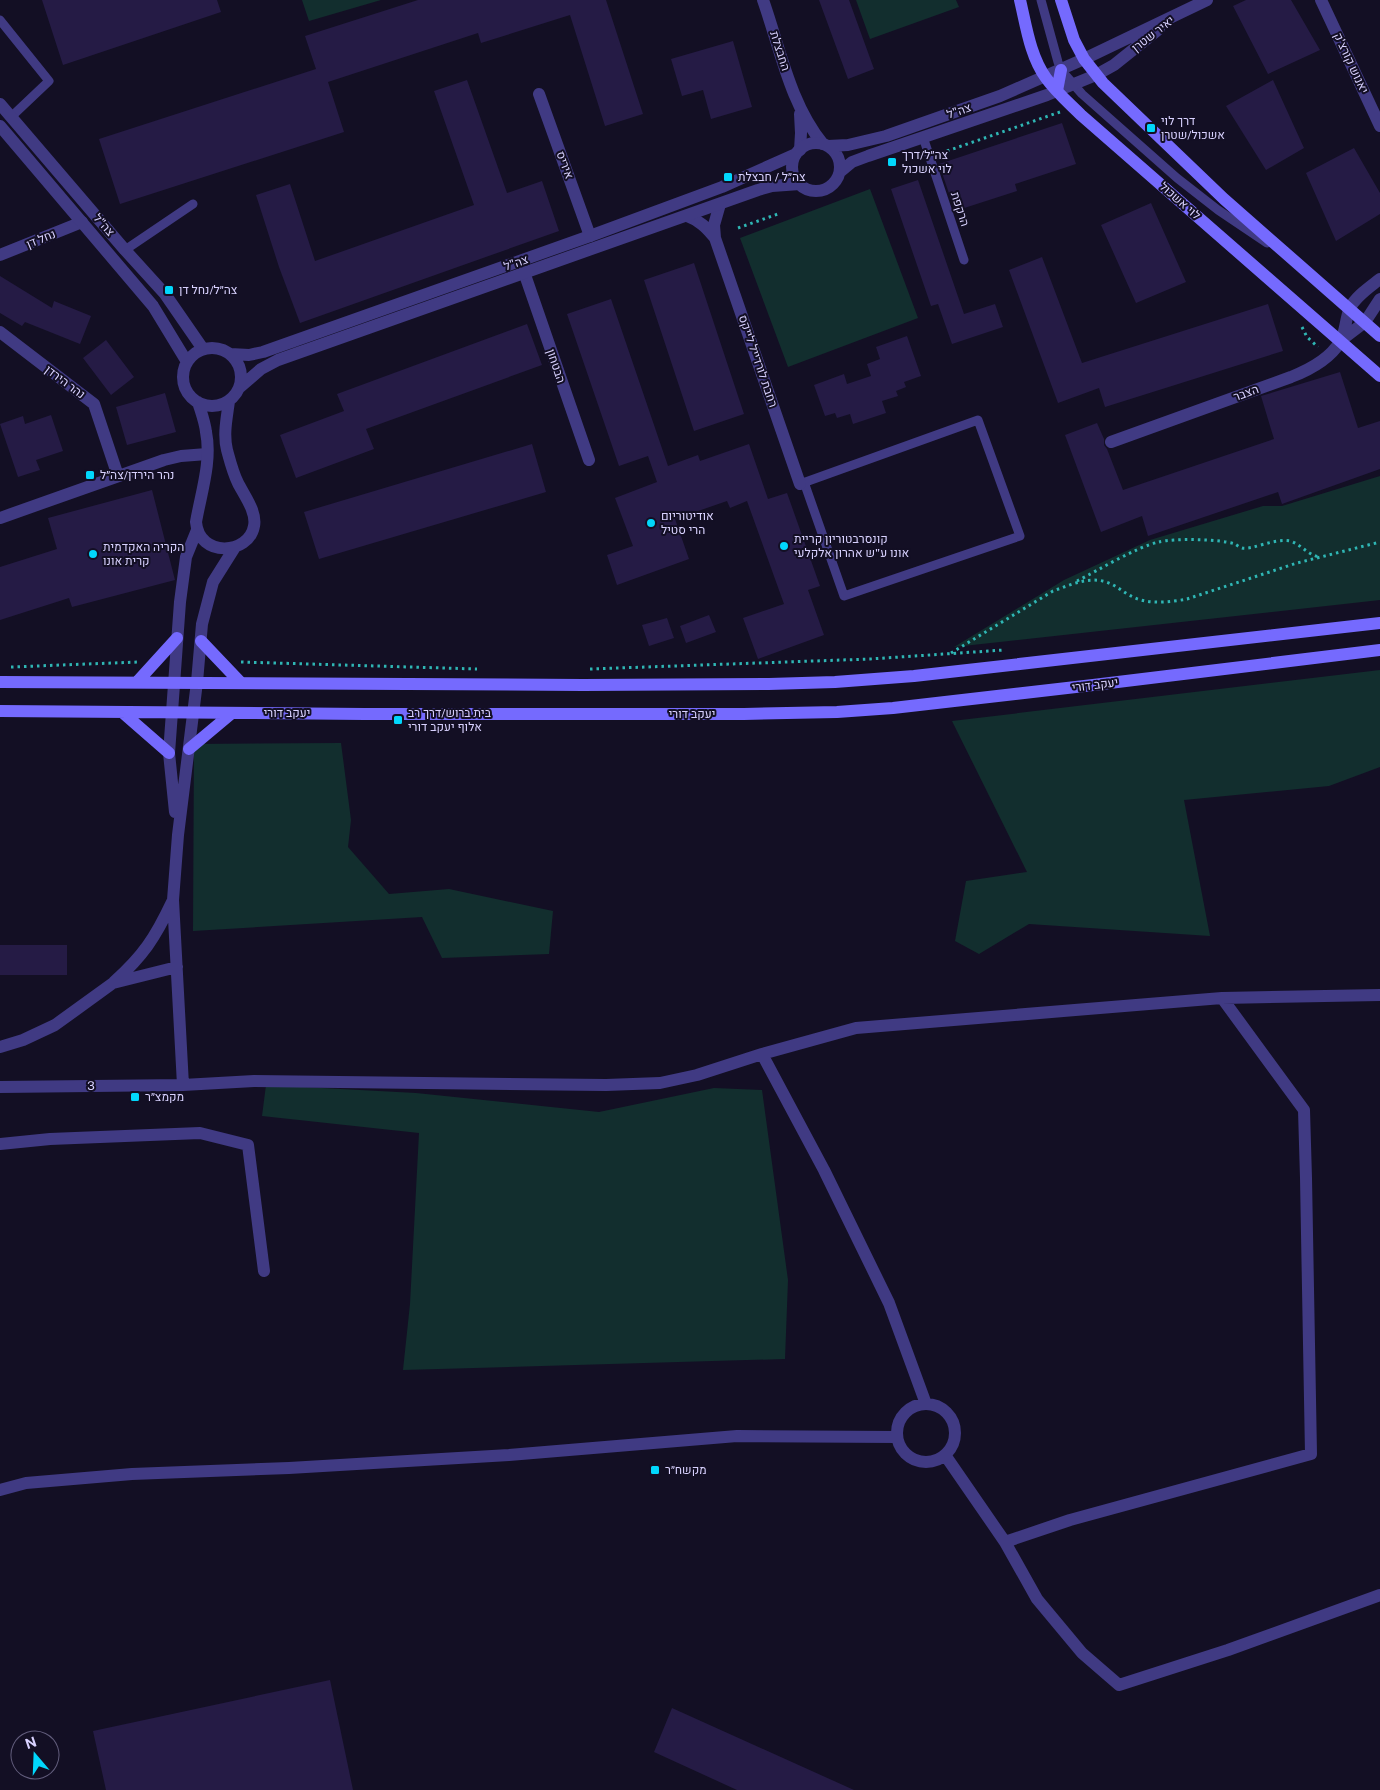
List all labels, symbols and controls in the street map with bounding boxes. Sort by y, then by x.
street label: יאיר שטרן [1129,13,1177,55]
street label: החבצלת [767,29,793,73]
street label: יאנוש קורצ'ק [1331,30,1371,96]
street label: צה"ל [945,100,973,122]
place label: דרך לוי אשכול/שטרן [1161,114,1225,142]
marker: דרך לוי אשכול/שטרן [1145,122,1157,134]
place label: צה״ל/דרך לוי אשכול [902,148,952,176]
street label: איריס [554,149,577,181]
marker: צה״ל/דרך לוי אשכול [886,156,898,168]
place label: צה״ל / חבצלת [738,170,806,184]
marker: צה״ל / חבצלת [722,171,734,183]
street label: לוי אשכול [1157,179,1203,223]
street label: הרקפת [948,190,972,228]
street label: צה"ל [91,211,118,239]
street label: נחל דן [24,227,58,251]
street label: צה"ל [502,252,530,274]
place label: צה״ל/נחל דן [179,283,238,297]
marker: צה״ל/נחל דן [163,284,175,296]
street label: רחבת לורדייל לייקס [736,313,780,409]
street label: הבטחון [544,347,568,385]
street label: נהר הירדן [42,362,88,402]
street label: הצבר [1231,382,1261,404]
place label: נהר הירדן/צה״ל [100,468,174,482]
marker: נהר הירדן/צה״ל [84,469,96,481]
place label: אודיטוריום הרי סטיל [661,509,714,537]
marker: אודיטוריום הרי סטיל [645,517,657,529]
place label: קונסרבטוריון קריית אונו ע"ש אהרון אלקלעי [794,532,909,560]
place label: הקריה האקדמית קרית אונו [103,540,184,568]
marker: קונסרבטוריון קריית אונו ע"ש אהרון אלקלעי [778,540,790,552]
marker: הקריה האקדמית קרית אונו [87,548,99,560]
street label: יעקב דורי [1071,675,1119,695]
street label: יעקב דורי [264,706,310,720]
place label: בית ברוש/דרך רב אלוף יעקב דורי [408,706,492,734]
street label: יעקב דורי [669,707,715,721]
marker: בית ברוש/דרך רב אלוף יעקב דורי [392,714,404,726]
street label: 3 [87,1079,95,1093]
place label: מקמצ״ר [145,1090,184,1104]
marker: מקמצ״ר [129,1091,141,1103]
place label: מקשח״ר [665,1463,707,1477]
marker: מקשח״ר [649,1464,661,1476]
north arrow [10,1730,60,1780]
text: N [23,1733,39,1752]

